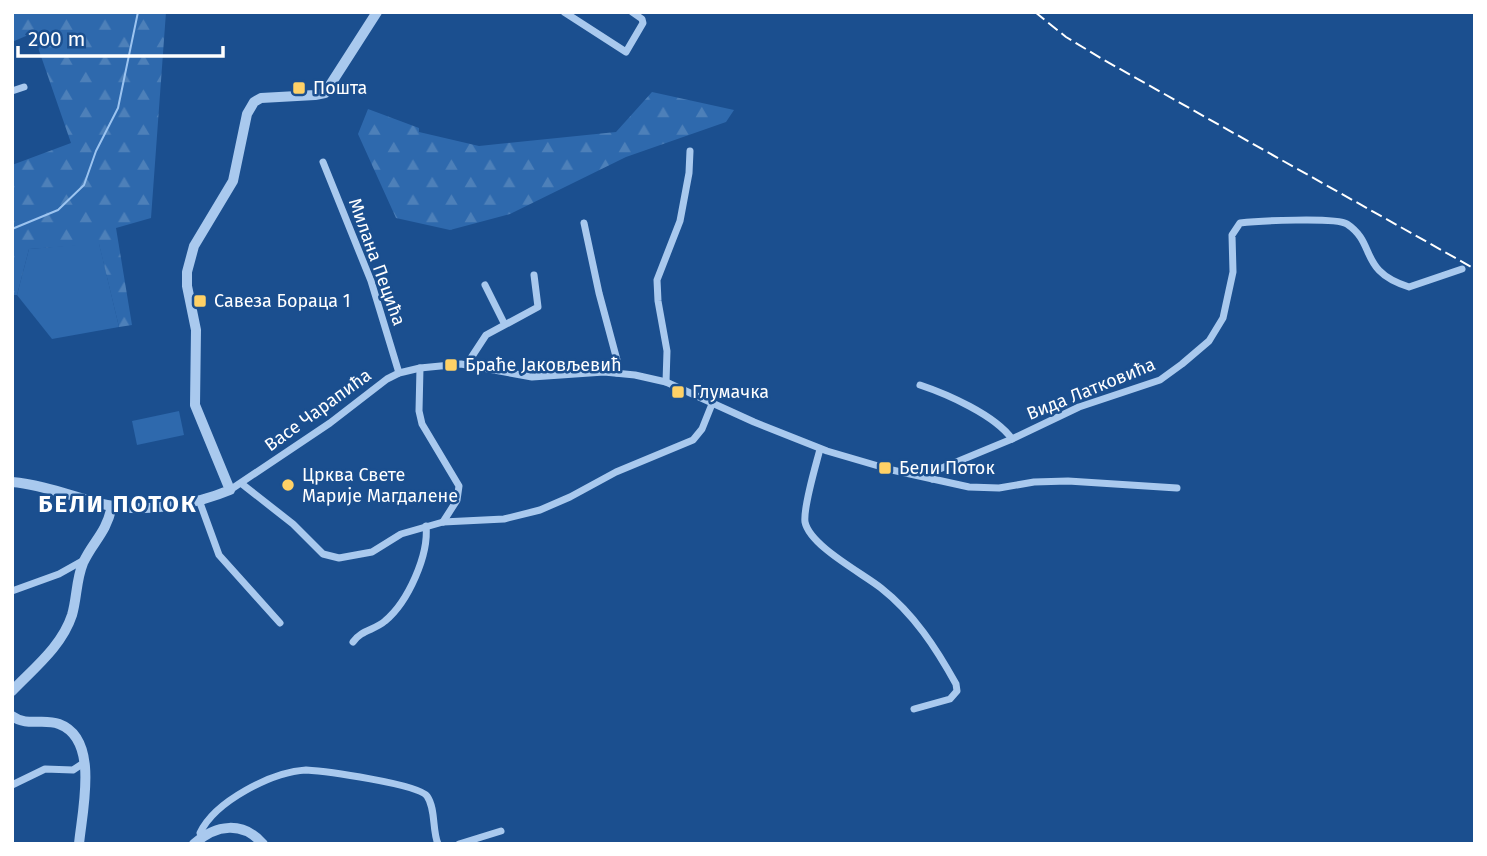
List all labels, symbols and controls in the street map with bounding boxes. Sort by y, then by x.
scale bar [18,14,222,58]
text: 200 m [28,26,85,52]
place label: Пошта [313,77,367,99]
marker: Пошта [291,80,307,96]
street label: Милана Пецића [344,195,410,329]
place label: Савеза Бораца 1 [214,290,351,312]
marker: Савеза Бораца 1 [192,293,208,309]
street label: Вида Латковића [1023,353,1159,425]
place label: Браће Јаковљевић [465,354,622,376]
marker: Браће Јаковљевић [443,357,459,373]
street label: Васе Чарапића [260,364,376,456]
place label: Глумачка [692,381,769,403]
marker: Глумачка [670,384,686,400]
place label: Бели Поток [899,457,995,479]
marker: Бели Поток [877,460,893,476]
place label: Црква Свете Марије Магдалене [302,464,458,507]
marker: Црква Свете Марије Магдалене [280,477,296,493]
district label: БЕЛИ ПОТОК [38,490,198,518]

